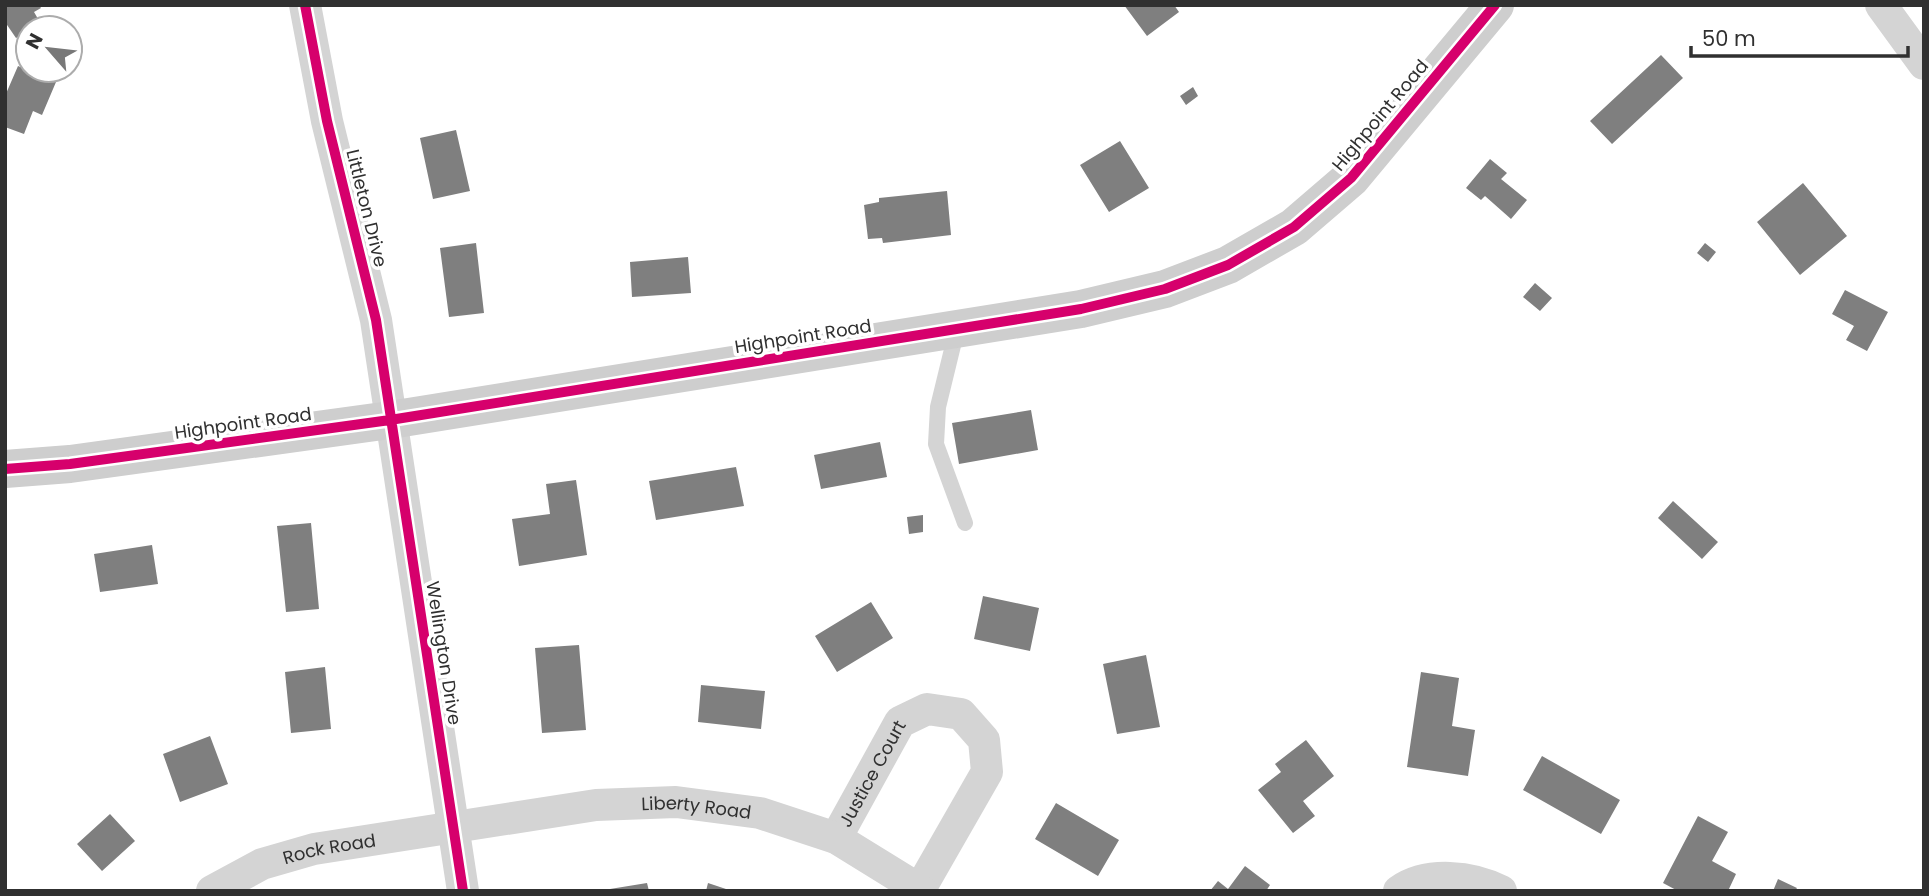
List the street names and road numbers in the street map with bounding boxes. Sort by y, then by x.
street label: Highpoint Road [1326,54,1434,176]
street label: Littleton Drive [340,147,394,269]
street label: Highpoint Road [733,313,873,359]
street label: Highpoint Road [173,401,313,445]
street label: Wellington Drive [420,579,468,727]
street label: Justice Court [832,715,911,831]
street label: Liberty Road [641,789,753,824]
street label: Rock Road [280,827,377,870]

